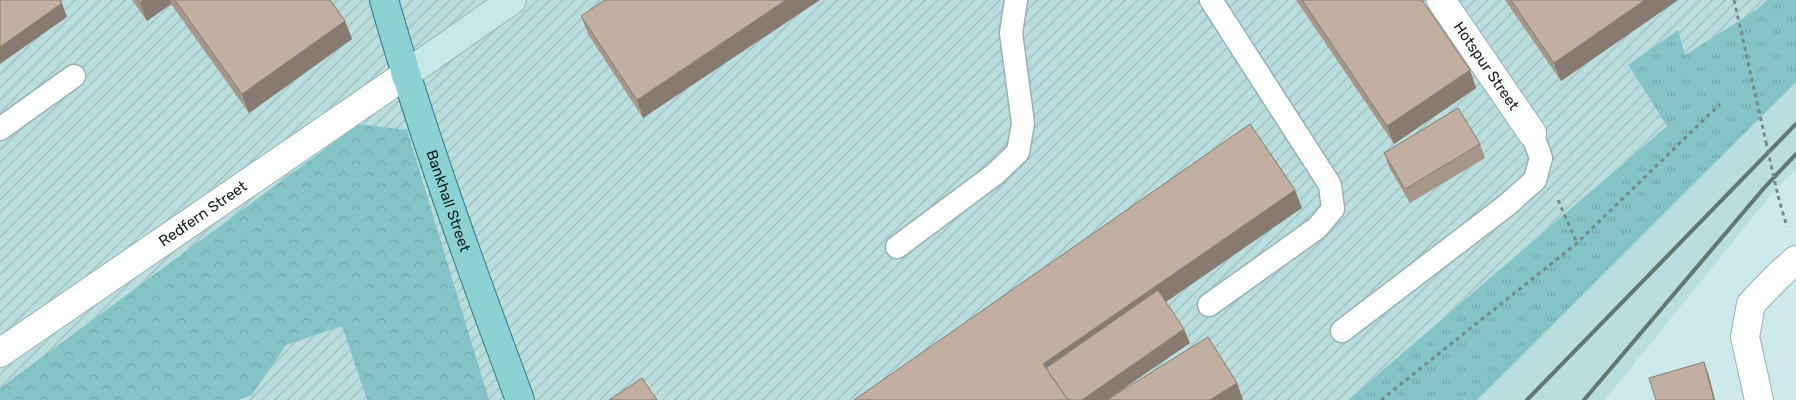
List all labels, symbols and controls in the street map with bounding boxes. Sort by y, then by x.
street label: Hotspur Street [1450,18,1523,114]
street label: Bankhall Street [422,148,474,255]
street label: Redfern Street [155,177,250,250]

